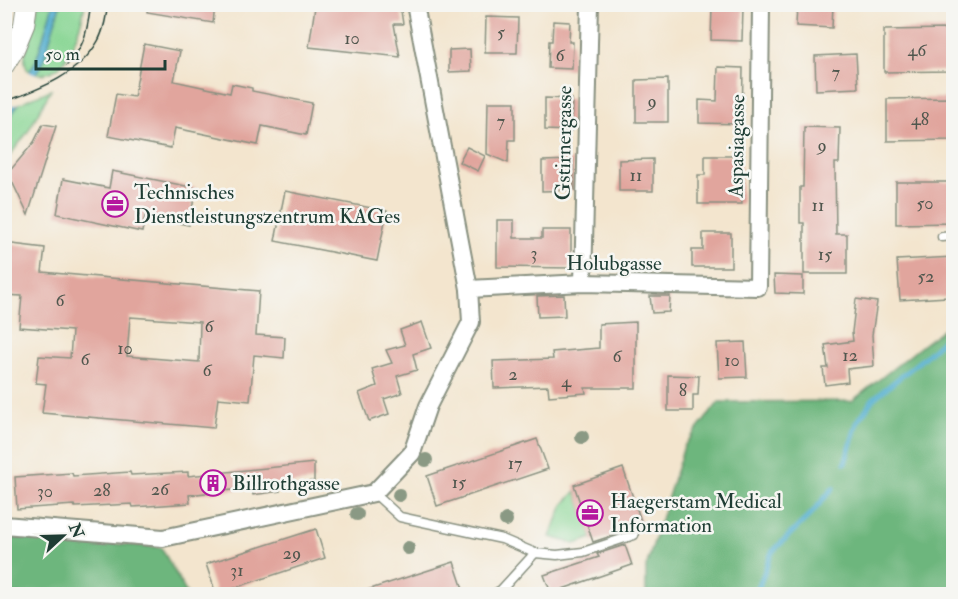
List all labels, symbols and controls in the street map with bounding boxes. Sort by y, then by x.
house number: 5 [497,21,505,44]
house number: 10 [344,27,360,50]
scale bar [36,33,165,71]
house number: 46 [908,39,927,62]
text: 50 m [45,43,80,66]
house number: 6 [555,44,565,67]
house number: 7 [832,61,840,84]
street label: Gstirnergasse [550,85,579,201]
house number: 9 [645,90,657,113]
street label: Aspasiagasse [723,94,751,199]
house number: 48 [911,108,929,131]
house number: 7 [497,110,505,133]
house number: 9 [815,134,827,157]
house number: 11 [630,164,642,187]
place label: Technisches Dienstleistungszentrum KAGes [134,179,400,230]
office icon: Technisches Dienstleistungszentrum KAGes [100,189,130,219]
house number: 50 [917,192,933,215]
house number: 11 [812,194,824,217]
house number: 3 [531,242,537,265]
house number: 15 [818,243,832,266]
street label: Holubgasse [566,250,662,277]
house number: 52 [918,265,934,288]
house number: 6 [55,289,65,312]
house number: 6 [204,315,214,338]
house number: 10 [117,337,133,360]
house number: 12 [842,344,858,367]
house number: 6 [612,345,622,368]
house number: 6 [80,348,90,371]
house number: 10 [724,349,740,372]
house number: 6 [202,359,212,382]
house number: 2 [508,363,518,386]
house number: 4 [561,370,572,393]
house number: 8 [679,379,687,402]
house number: 17 [508,452,522,475]
building icon: Billrothgasse [198,468,228,498]
place label: Billrothgasse [232,470,340,497]
house number: 15 [452,471,466,494]
house number: 26 [151,478,170,501]
house number: 28 [93,479,111,502]
house number: 30 [37,480,53,503]
place label: Haegerstam Medical Information [610,488,783,539]
office icon: Haegerstam Medical Information [575,498,605,528]
north arrow [33,506,93,566]
text: N [64,519,88,542]
house number: 29 [283,542,301,565]
house number: 31 [230,559,244,582]

